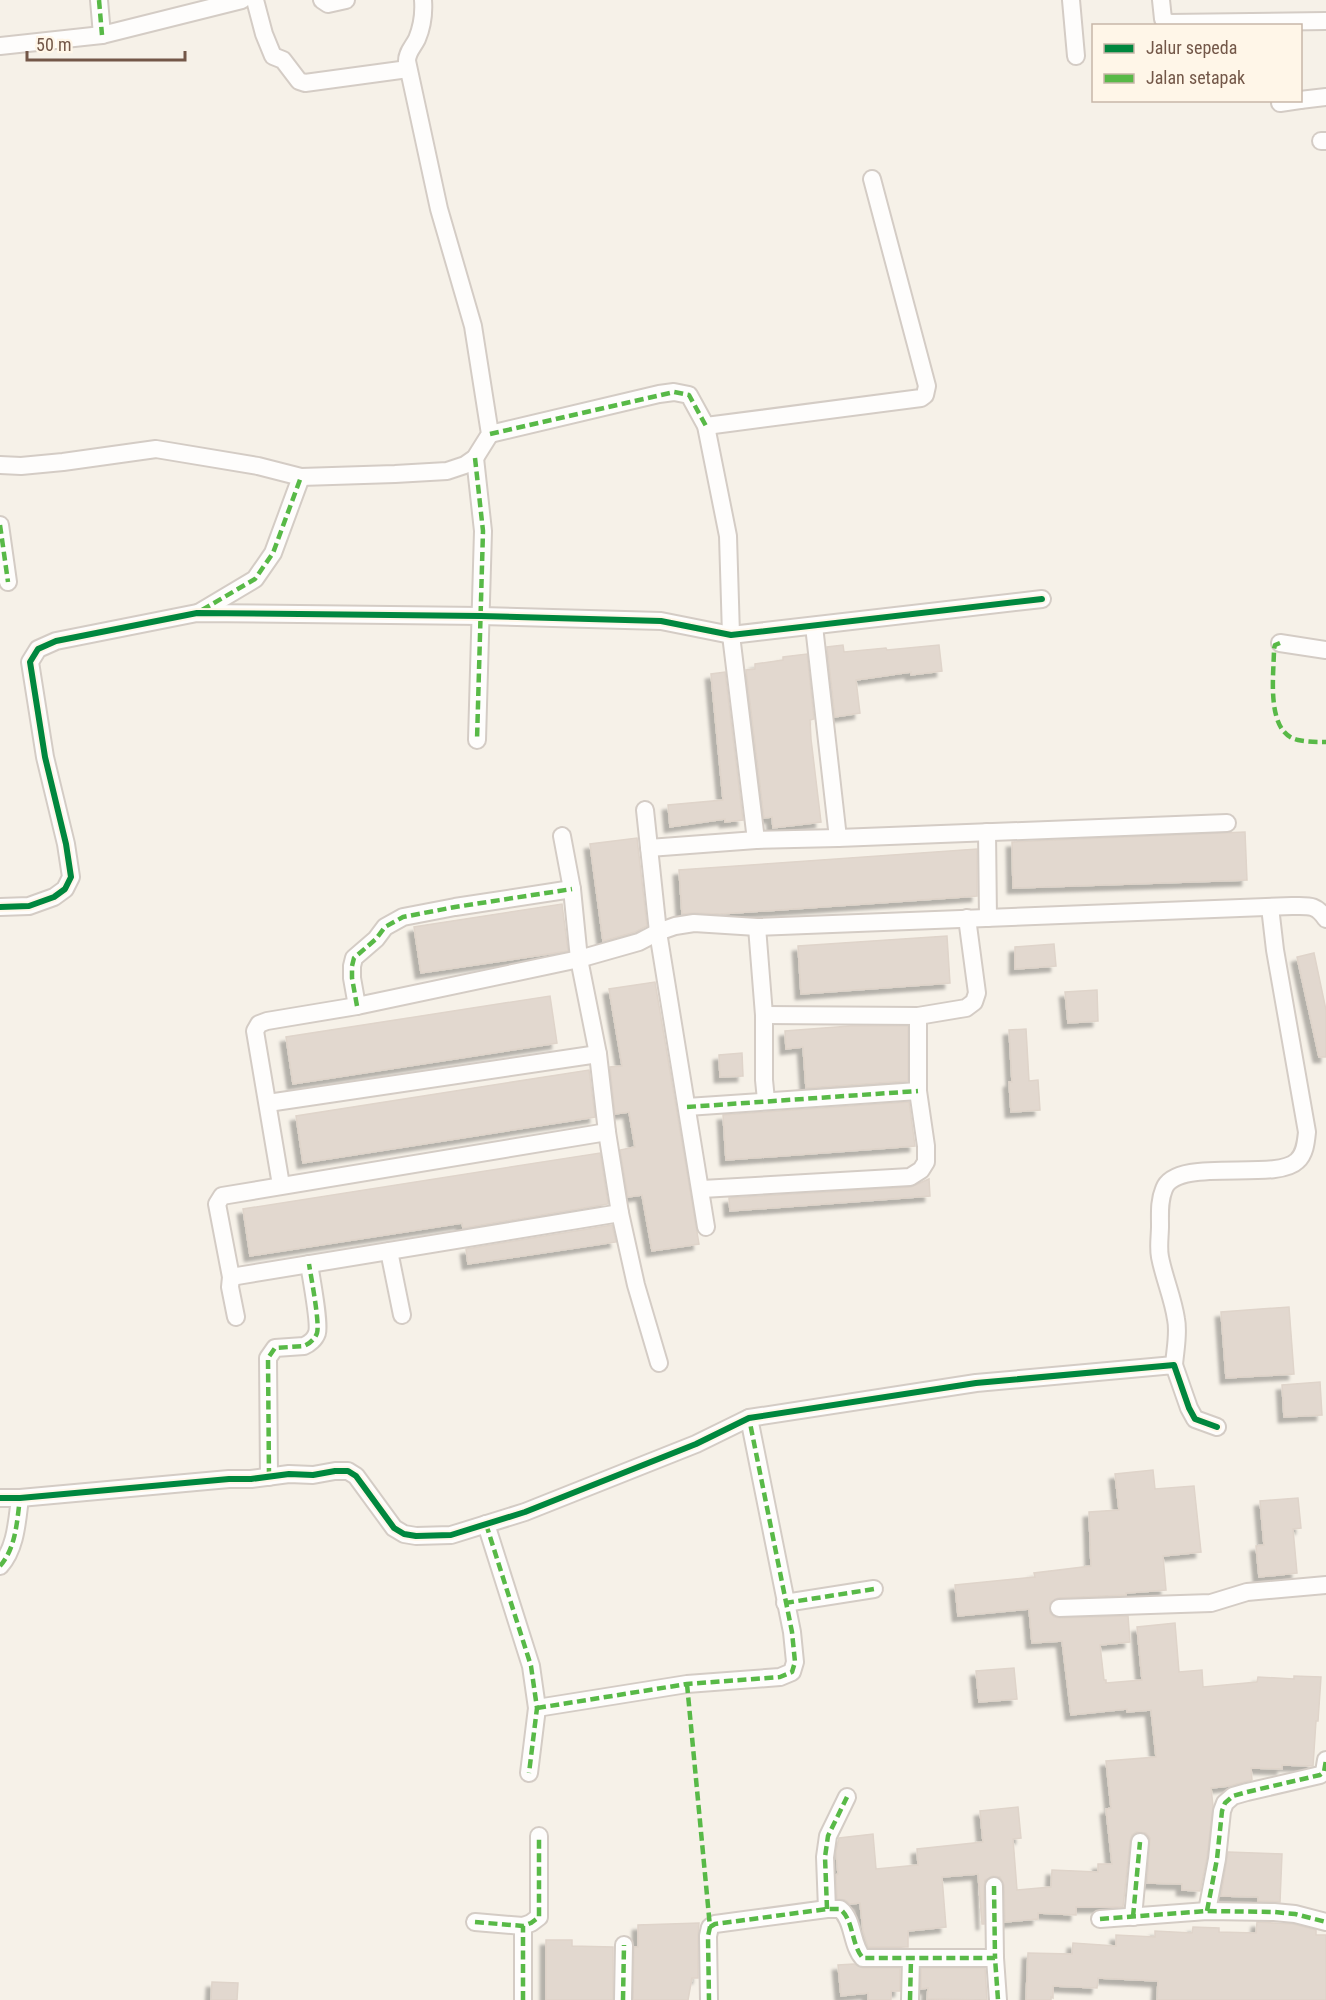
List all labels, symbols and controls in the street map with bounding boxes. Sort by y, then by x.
scale bar [27,24,184,62]
legend [1092,24,1302,102]
text: 50 m [36,34,71,55]
text: Jalur sepeda [1146,37,1237,58]
text: Jalan setapak [1146,67,1245,88]

